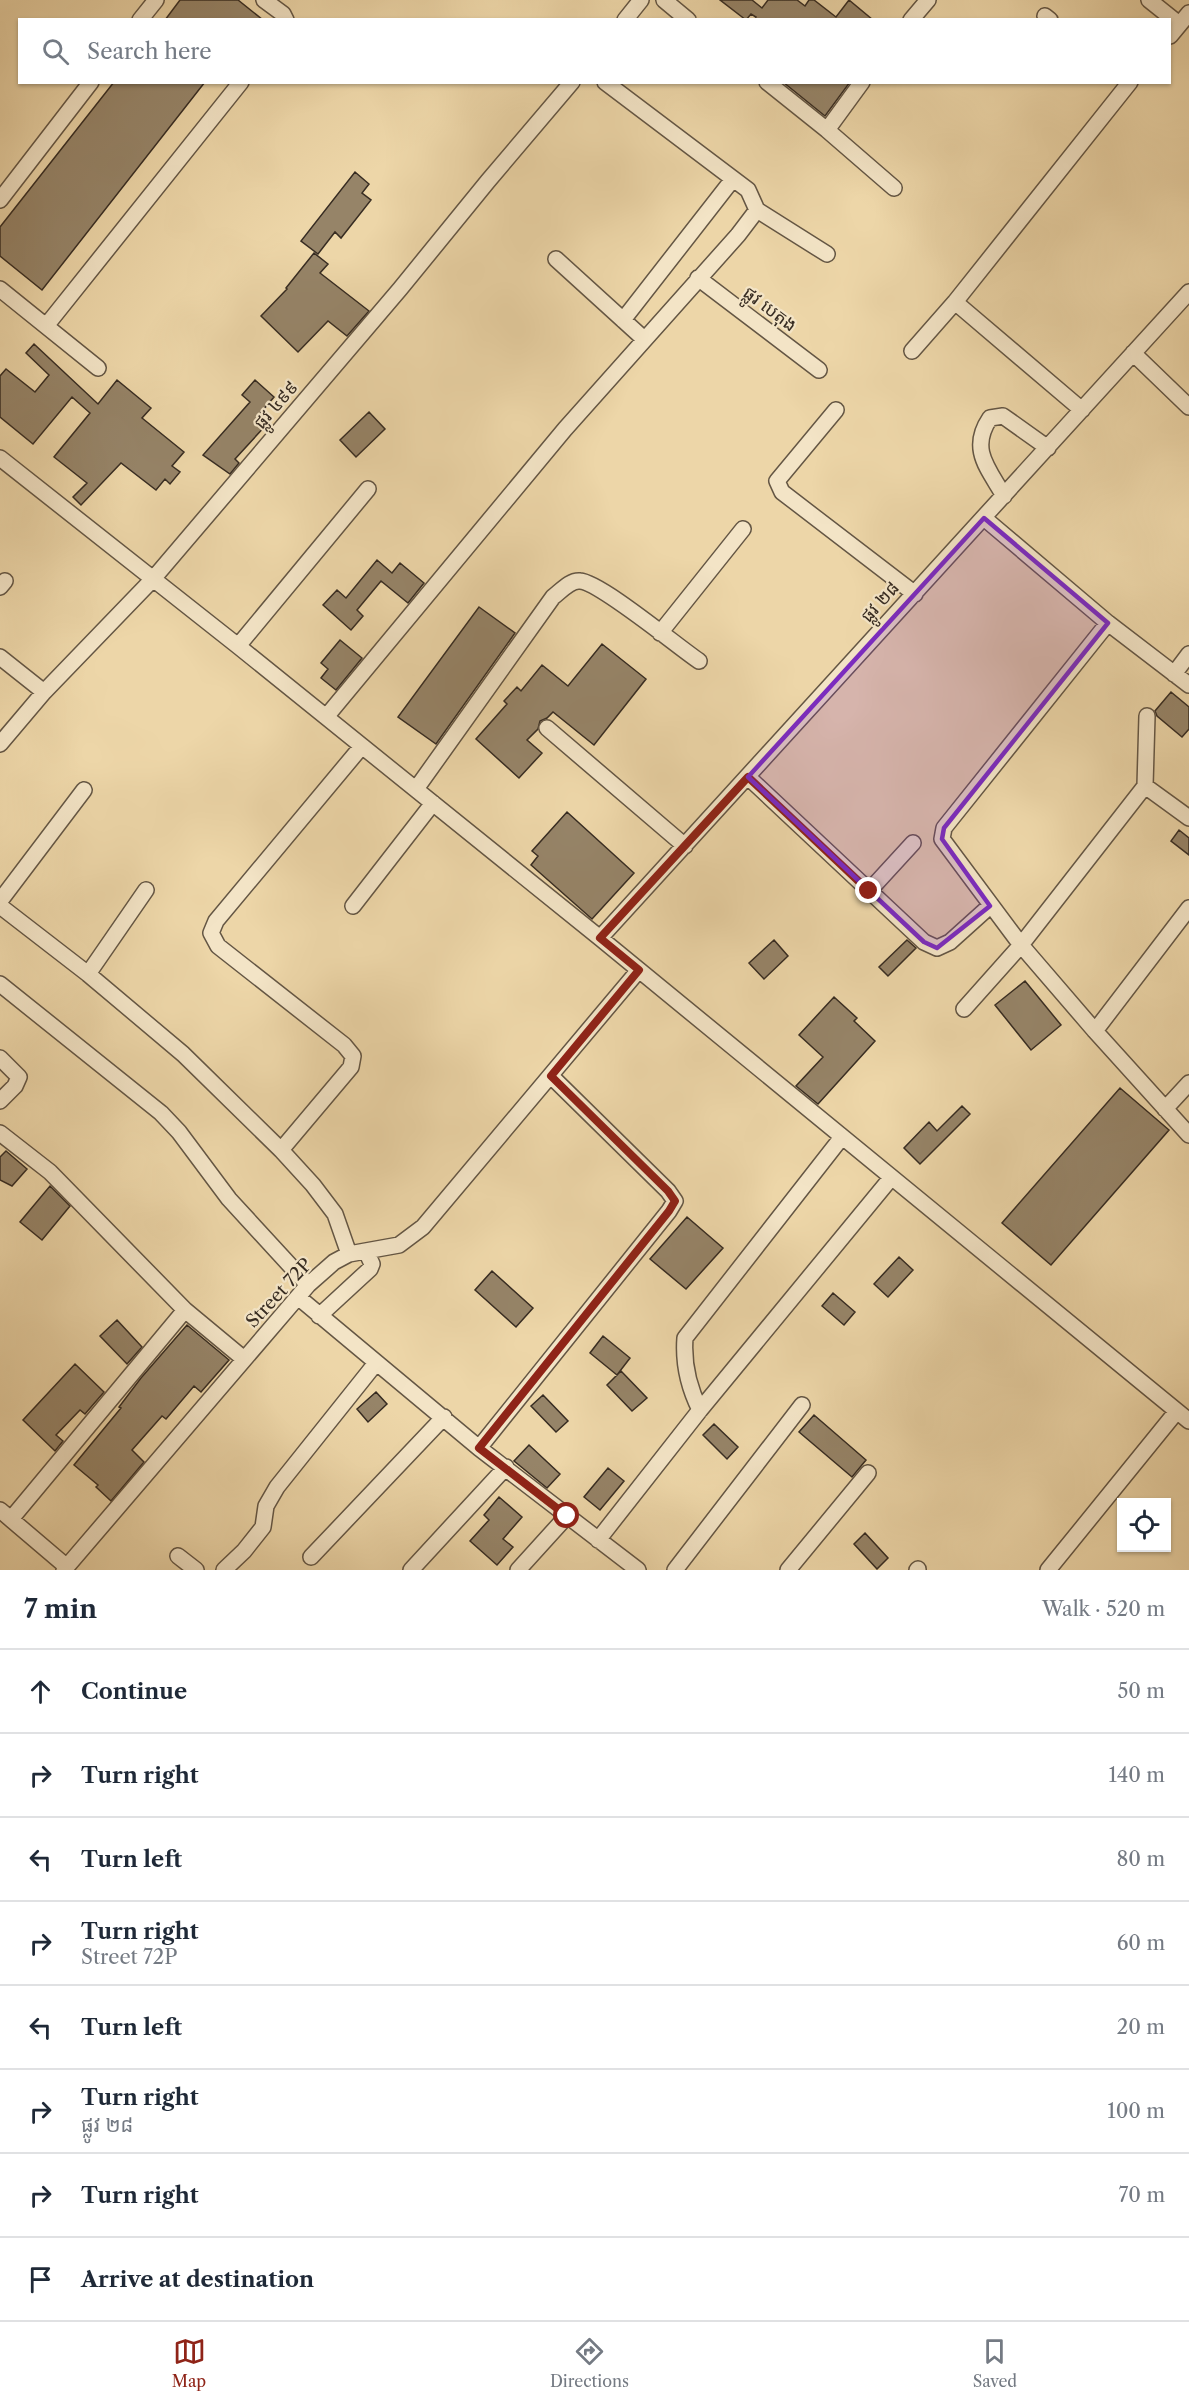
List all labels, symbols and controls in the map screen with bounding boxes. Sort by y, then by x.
search box [18,18,1171,84]
icon: search [39,35,72,68]
text: Search here [87,38,212,65]
street label: ផ្លូវ បេតុង [736,282,801,341]
street label: ផ្លូវ ៤៩៩ [249,377,307,437]
street label: ផ្លូវ ២៨ [856,577,908,630]
route end [855,877,881,903]
street label: Street 72P [241,1254,317,1332]
map controls [1117,1498,1171,1552]
button: locate [1117,1498,1171,1552]
route start [553,1502,579,1528]
text: 7 min [24,1593,97,1625]
text: Walk · 520 m [1042,1597,1165,1621]
icon: ahead [24,1675,57,1708]
text: Continue [81,1678,187,1705]
text: 50 m [1118,1679,1165,1703]
icon: right [24,1759,57,1792]
text: Turn right [81,1762,199,1789]
text: 140 m [1108,1763,1165,1787]
icon: left [24,1843,57,1876]
text: Turn left [81,1846,182,1873]
text: 80 m [1117,1847,1165,1871]
text: Turn right [81,1918,199,1945]
icon: right [24,1927,57,1960]
text: 60 m [1117,1931,1165,1955]
text: Street 72P [81,1945,178,1969]
icon: left [24,2011,57,2044]
text: Turn left [81,2014,182,2041]
text: 20 m [1117,2015,1165,2039]
text: Turn right [81,2084,199,2111]
icon: right [24,2095,57,2128]
text: 100 m [1107,2099,1165,2123]
text: ផ្លូវ ២៨ [81,2113,133,2137]
icon: right [24,2179,57,2212]
text: Turn right [81,2182,199,2209]
text: 70 m [1119,2183,1165,2207]
icon: arrive [24,2263,57,2296]
text: Arrive at destination [81,2266,314,2293]
tab: Map [172,2335,206,2391]
tab: Directions [550,2335,629,2391]
tab: Saved [973,2335,1017,2391]

